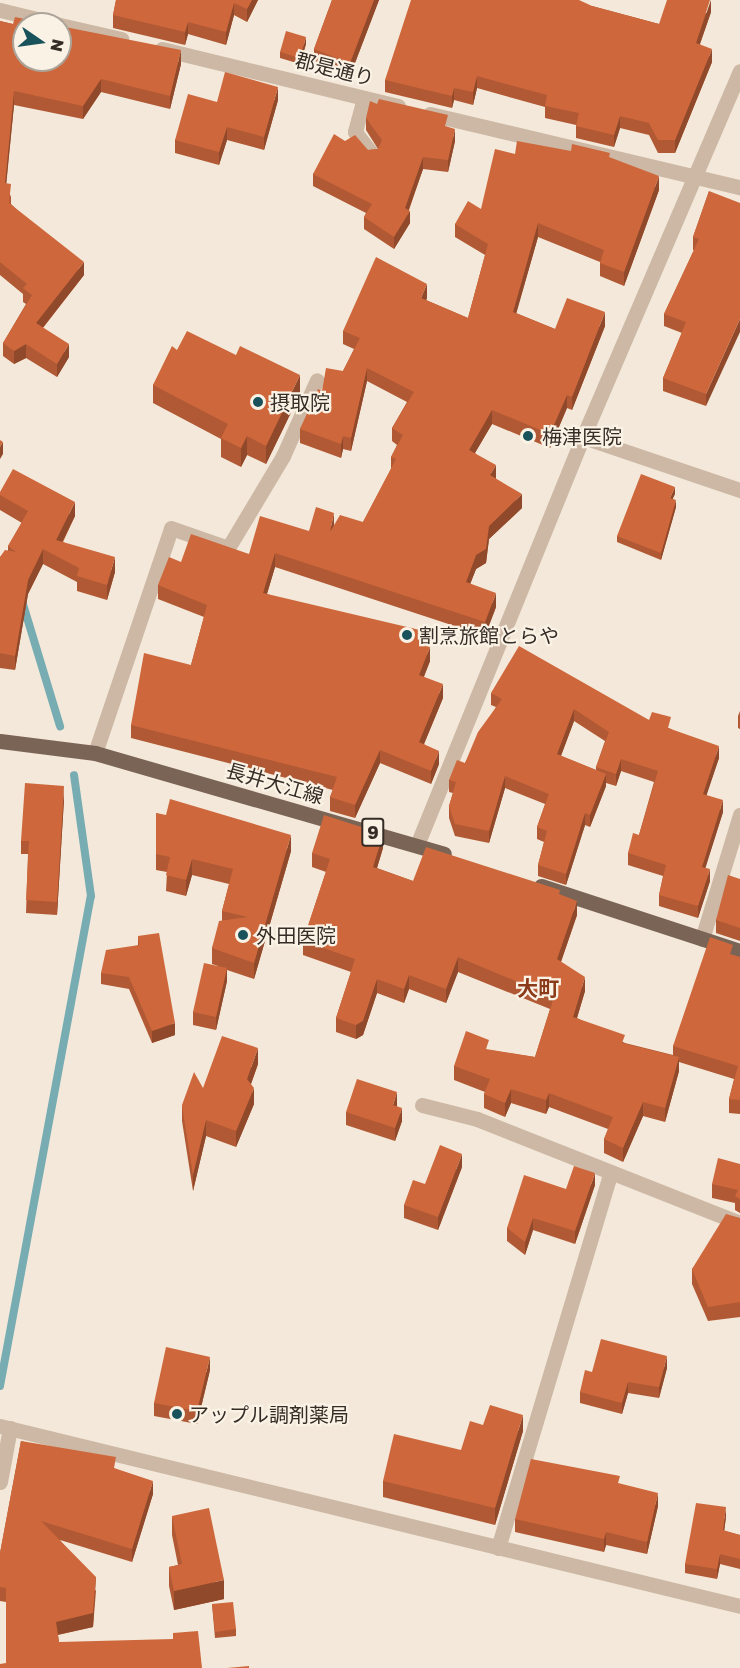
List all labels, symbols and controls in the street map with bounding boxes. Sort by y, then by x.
north arrow [12,12,72,72]
text: N [46,37,69,54]
street label: 郡是通り [293,48,377,90]
place label: 摂取院 [270,390,330,414]
marker: 摂取院 [251,395,265,409]
place label: 梅津医院 [542,424,622,448]
marker: 梅津医院 [519,427,537,445]
place label: 割烹旅館とらや [419,623,559,647]
marker: 割烹旅館とらや [400,628,414,642]
street label: 長井大江線 [224,758,326,808]
road number: 9 [361,817,385,847]
place label: 外田医院 [256,923,336,947]
marker: 外田医院 [234,926,252,944]
district label: 大町 [517,975,559,1001]
place label: アップル調剤薬局 [189,1402,349,1426]
marker: アップル調剤薬局 [170,1407,184,1421]

